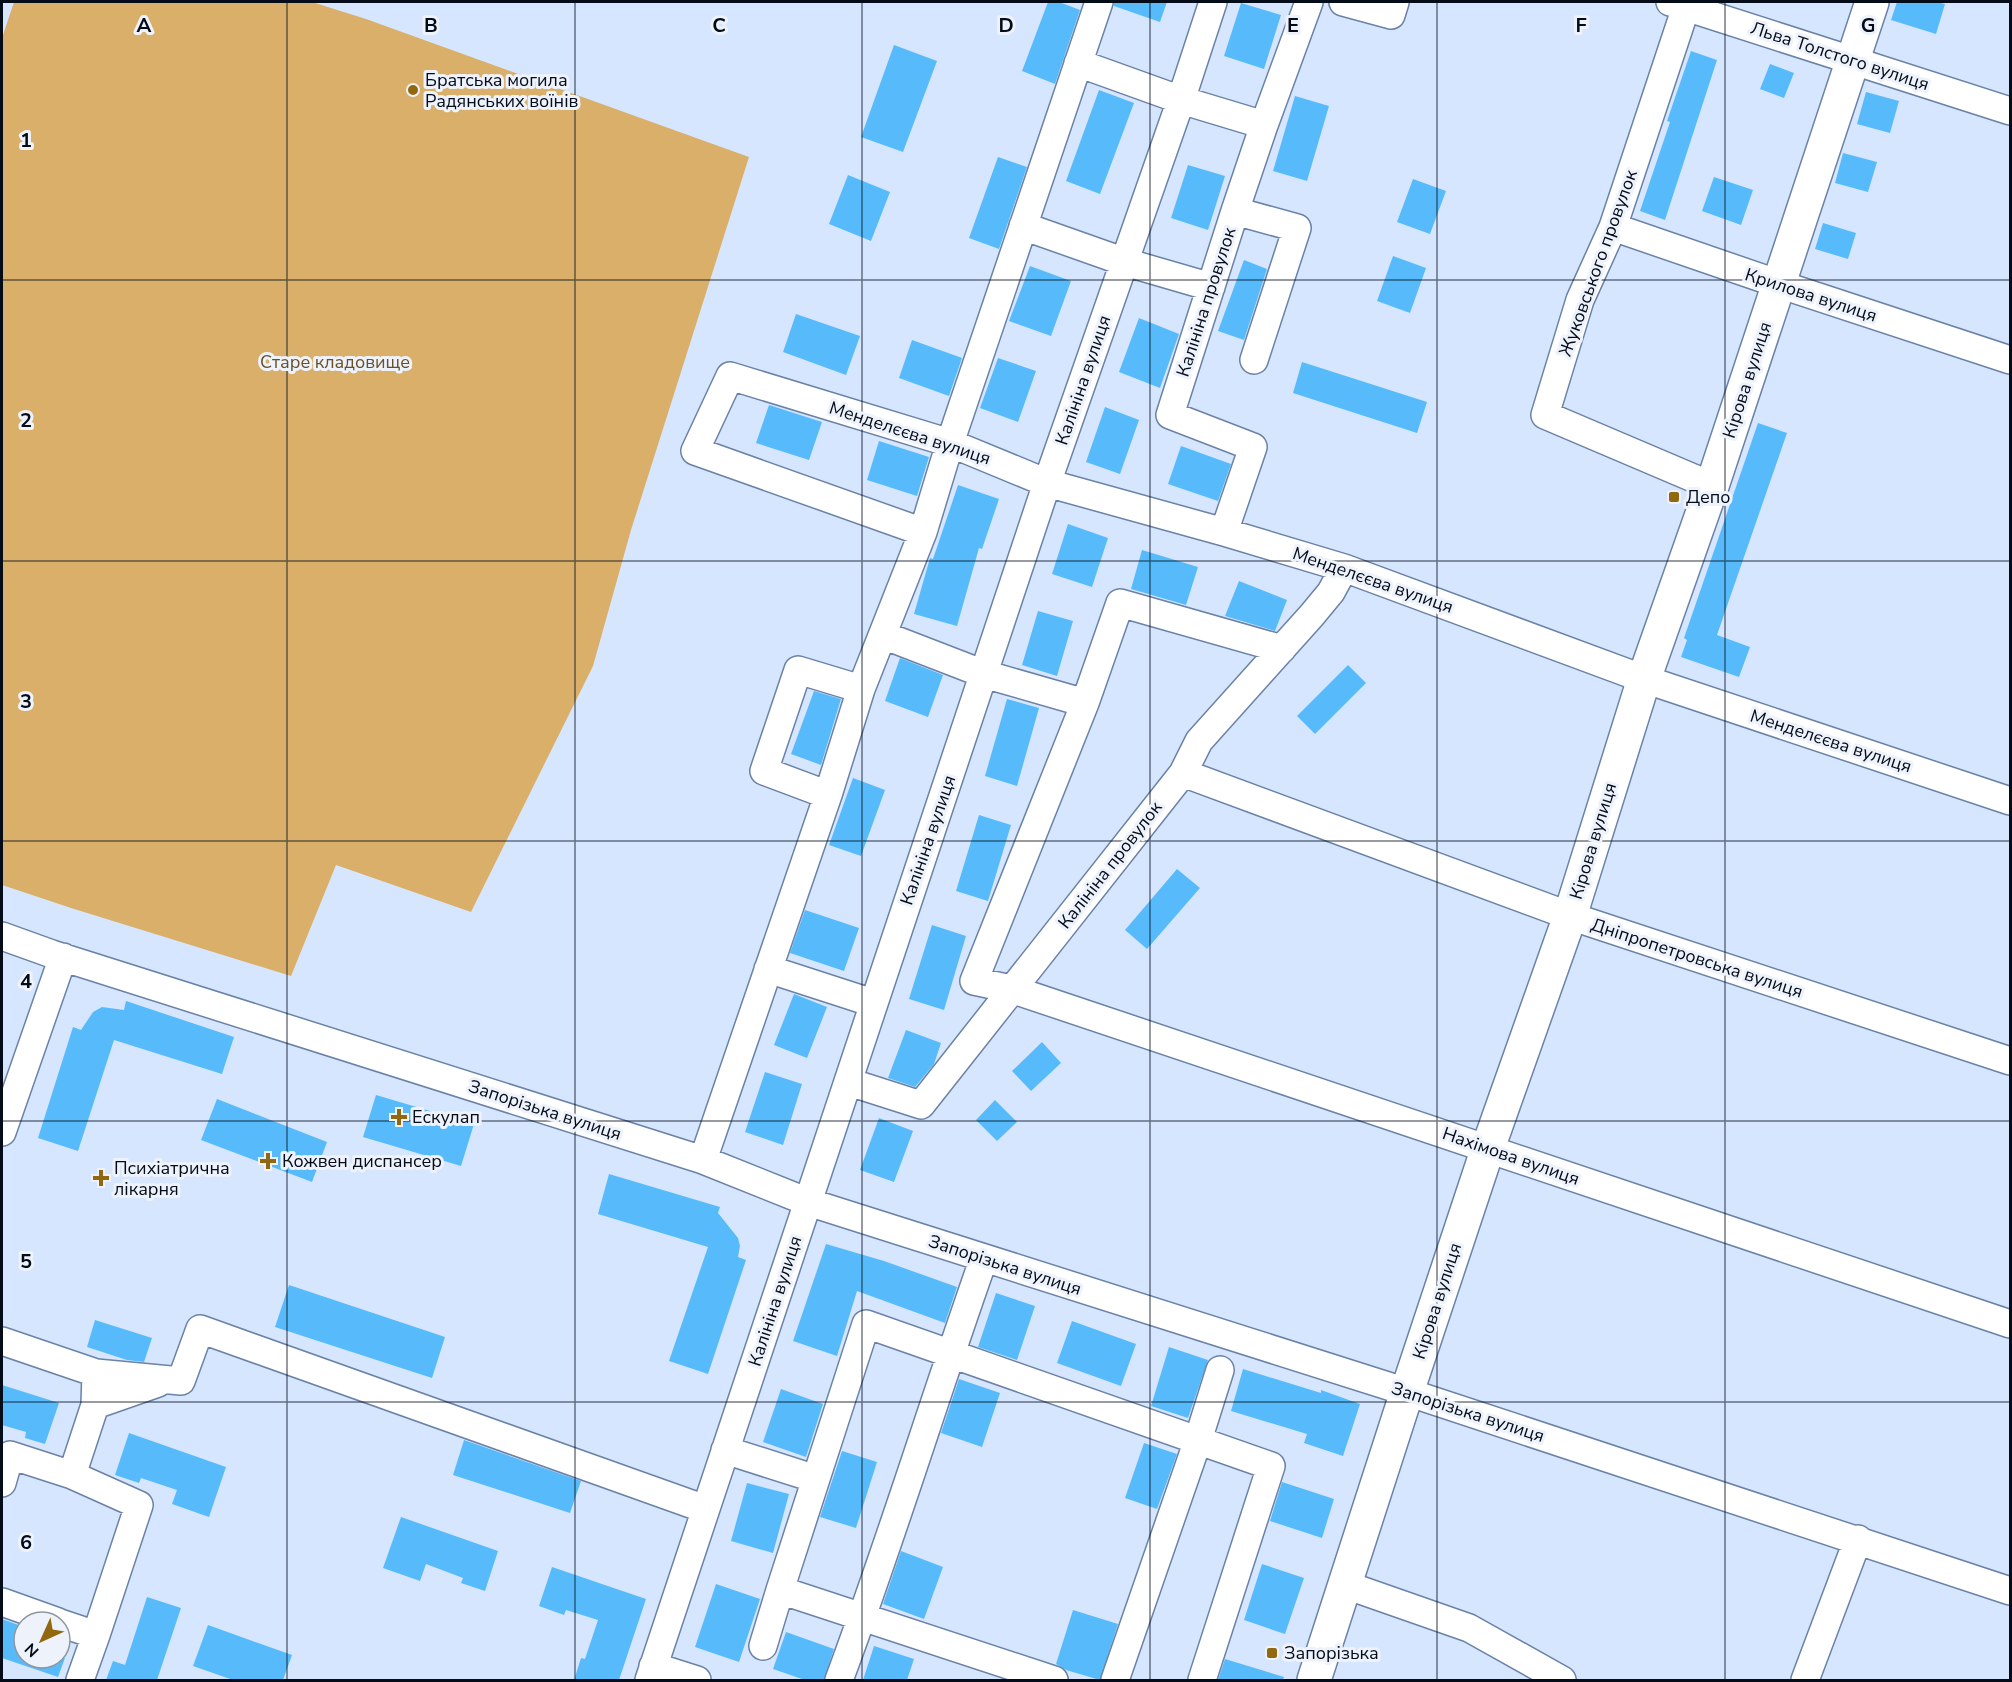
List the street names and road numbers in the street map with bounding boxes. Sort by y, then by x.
street label: Льва Толстого вулиця [1748,16,1932,96]
street label: Жуковського провулок [1553,166,1643,359]
street label: Калініна провулок [1171,224,1242,380]
street label: Крилова вулиця [1742,262,1880,328]
street label: Калініна вулиця [1050,312,1116,448]
street label: Кірова вулиця [1717,319,1777,441]
street label: Менделєєва вулиця [826,396,994,470]
street label: Менделєєва вулиця [1289,541,1457,619]
street label: Менделєєва вулиця [1747,704,1915,778]
street label: Калініна вулиця [895,772,961,908]
street label: Кірова вулиця [1564,780,1622,902]
street label: Калініна провулок [1053,796,1168,934]
street label: Дніпропетровська вулиця [1588,912,1806,1004]
street label: Запорізька вулиця [465,1074,625,1146]
street label: Нахімова вулиця [1439,1121,1583,1191]
street label: Запорізька вулиця [925,1229,1085,1301]
street label: Калініна вулиця [743,1233,807,1369]
street label: Кірова вулиця [1407,1240,1467,1362]
street label: Запорізька вулиця [1388,1376,1548,1448]

